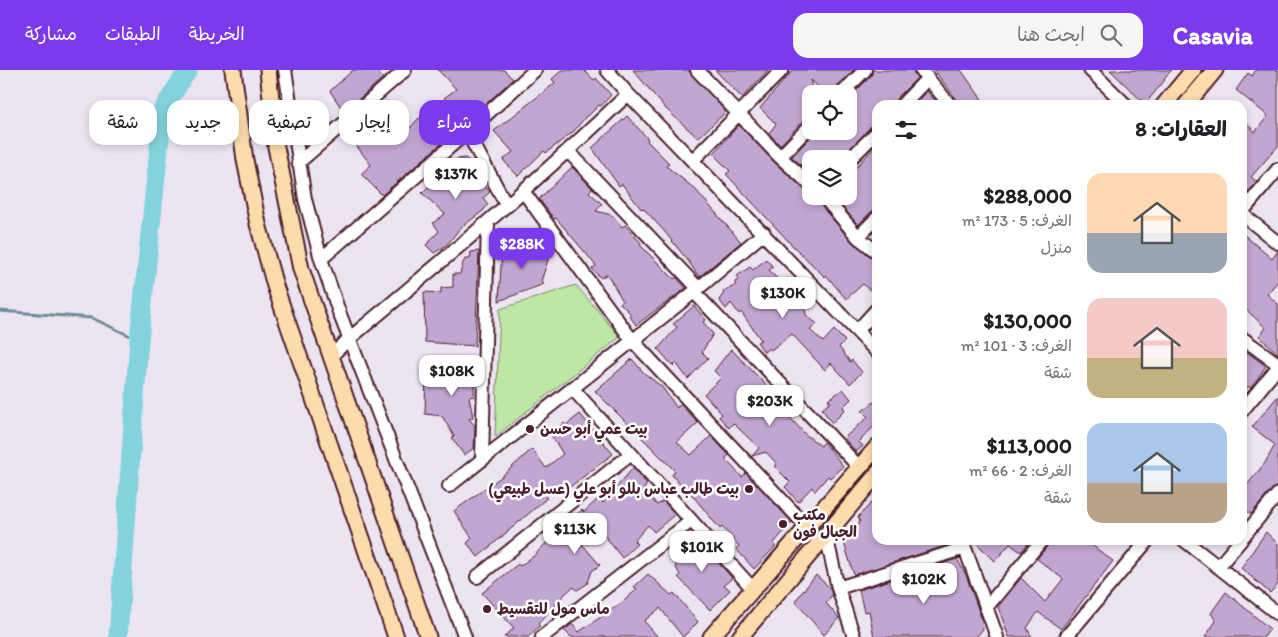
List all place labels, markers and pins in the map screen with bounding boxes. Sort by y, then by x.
pin: $137K [421,158,491,200]
pin: $288K [487,228,557,270]
pin: $130K [748,276,818,319]
pin: $108K [417,354,487,397]
pin: $203K [735,384,805,427]
place label: بيت عمي أبو حسن [540,419,648,443]
marker: بيت عمي أبو حسن [524,423,536,435]
place label: بيت طالب عباس بللو أبو علي (عسل طبيعي) [489,479,739,503]
marker: بيت طالب عباس بللو أبو علي (عسل طبيعي) [743,483,755,495]
place label: مكتب الجبال فون [793,506,857,542]
pin: $113K [540,512,610,555]
marker: مكتب الجبال فون [777,518,789,530]
pin: $101K [667,530,737,573]
pin: $102K [889,562,959,605]
place label: ماس مول للتقسيط [497,600,610,619]
marker: ماس مول للتقسيط [481,603,493,615]

